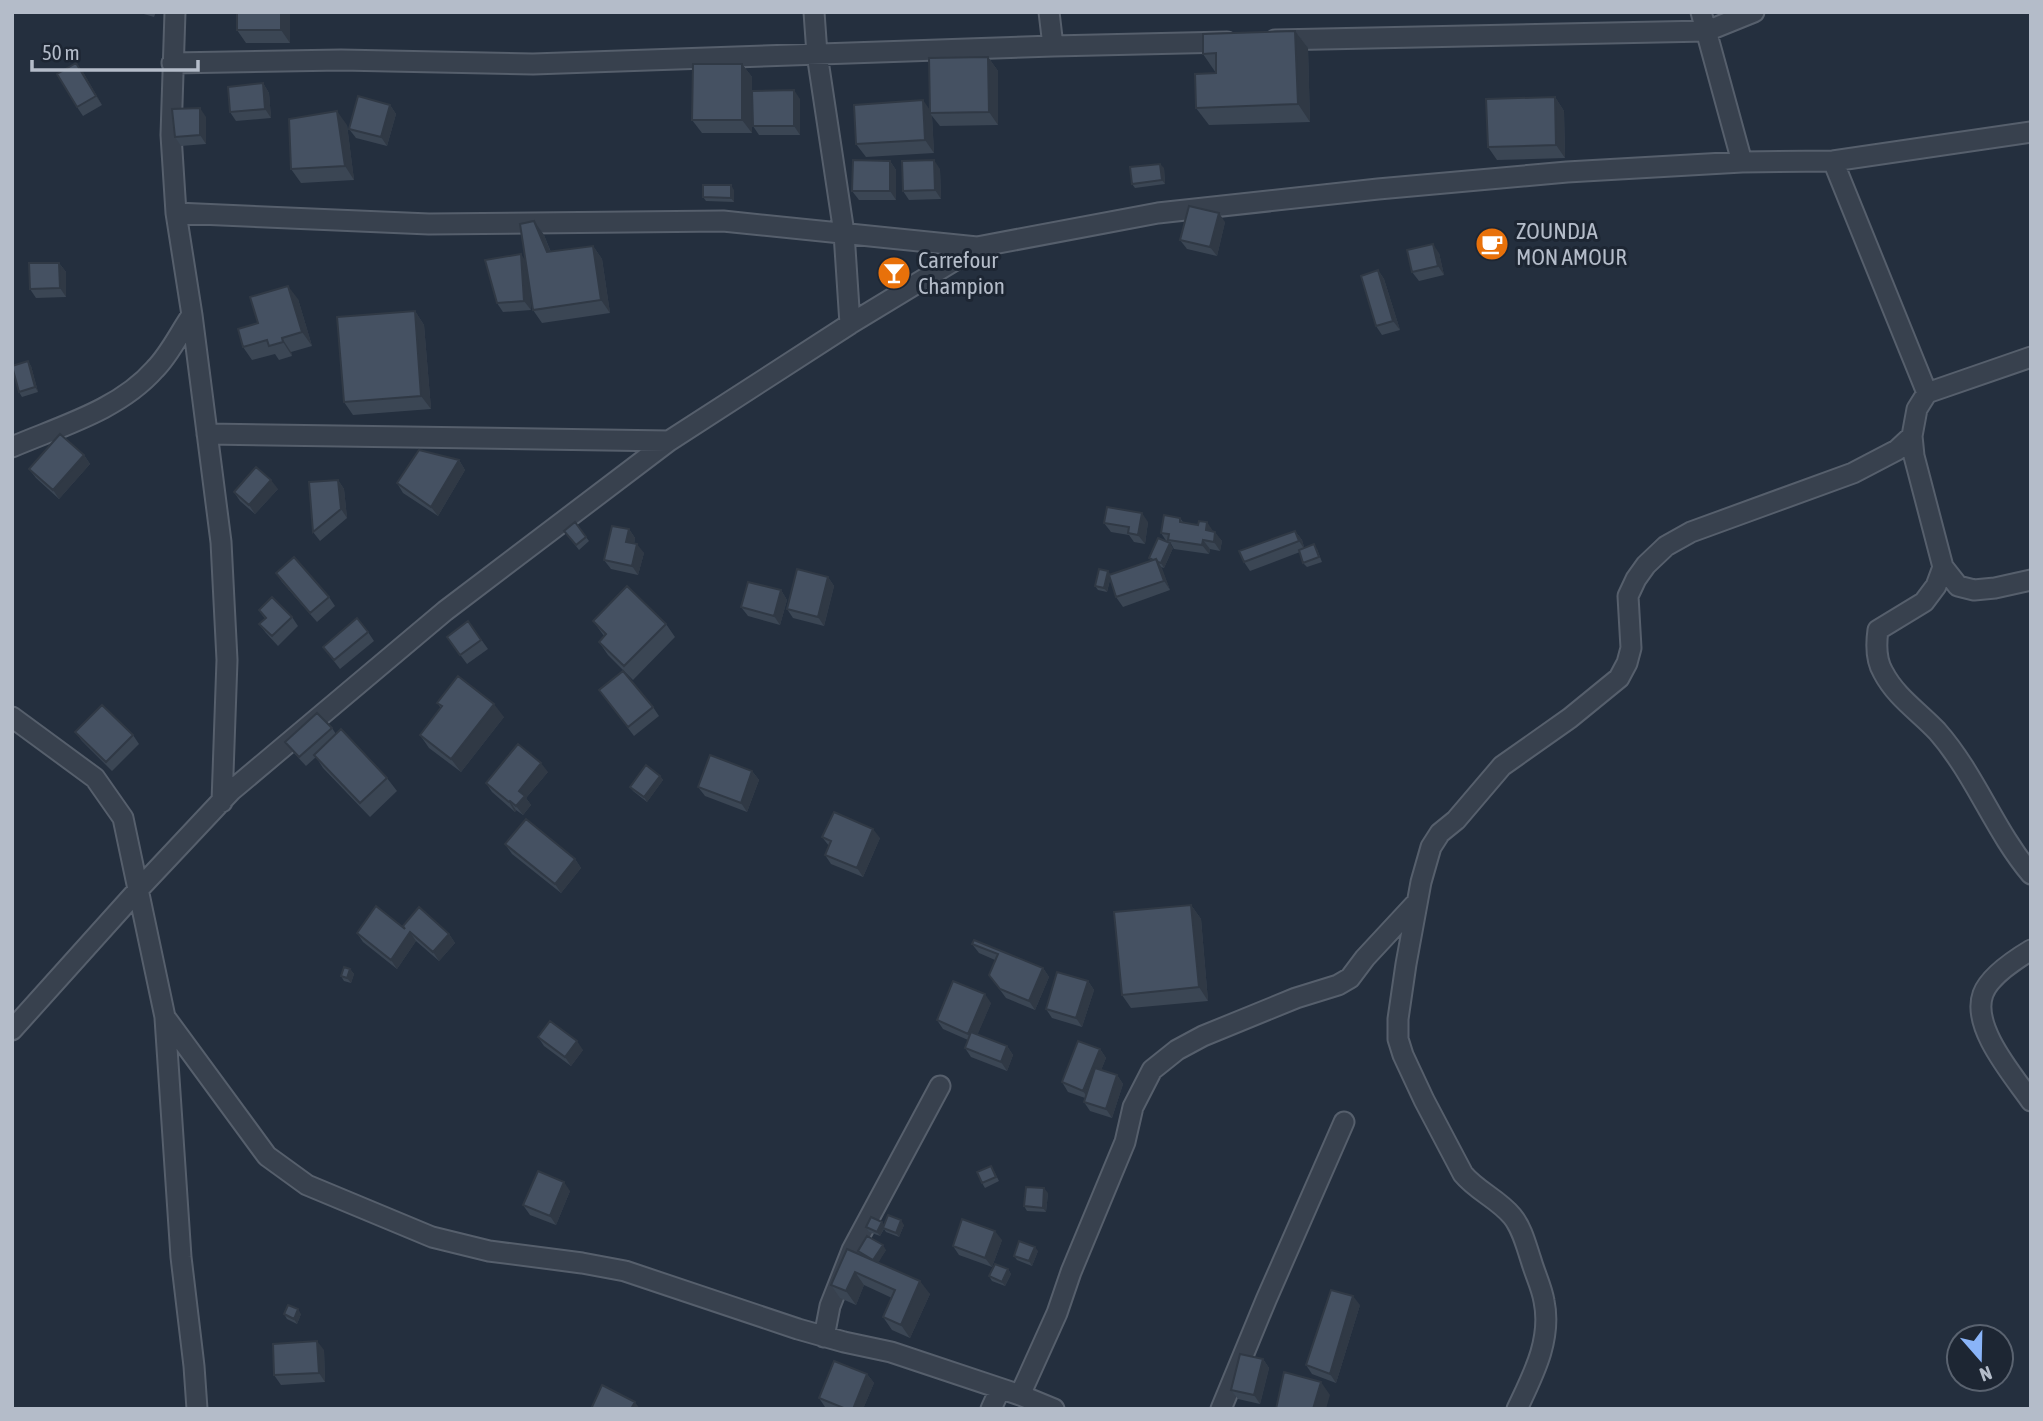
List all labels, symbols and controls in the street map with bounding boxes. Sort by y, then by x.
scale bar [32,28,198,72]
text: 50 m [42,40,80,64]
place label: ZOUNDJA MON AMOUR [1516,218,1627,270]
cafe icon: ZOUNDJA MON AMOUR [1473,225,1511,263]
place label: Carrefour Champion [918,247,1005,299]
bar icon: Carrefour Champion [875,254,913,292]
north arrow [1945,1323,2015,1393]
text: N [1977,1362,1995,1386]

